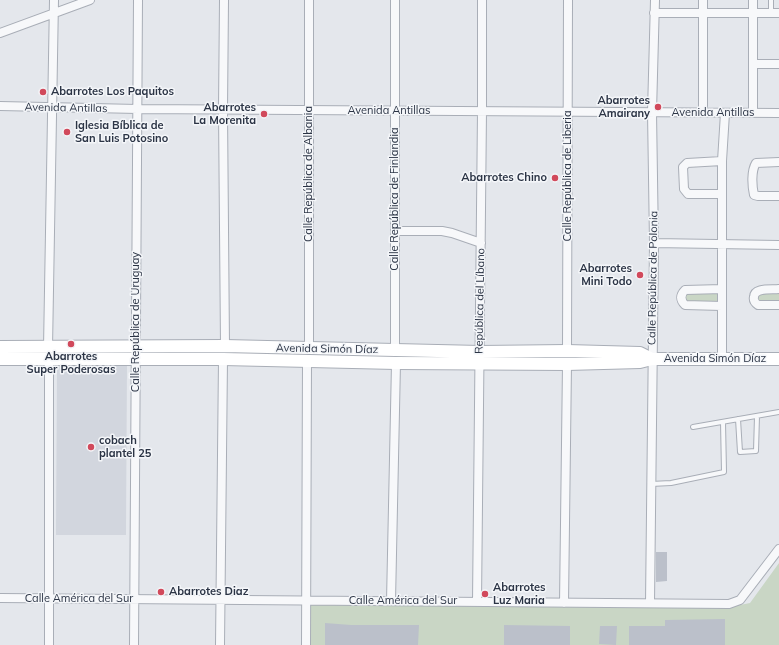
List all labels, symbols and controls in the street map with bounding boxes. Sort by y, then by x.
place label: Abarrotes Los Paquitos [51,85,174,99]
marker: Abarrotes Los Paquitos [38,87,48,97]
place label: Abarrotes Amairany [597,94,650,120]
street label: Avenida Antillas [24,101,108,115]
place label: Abarrotes La Morenita [193,101,256,127]
marker: Abarrotes Amairany [653,102,663,112]
street label: Avenida Antillas [348,104,430,118]
street label: Calle República de Albania [302,106,316,242]
street label: Avenida Antillas [672,106,754,120]
marker: Abarrotes La Morenita [259,109,269,119]
street label: Calle República de Liberia [561,110,575,242]
place label: Iglesia Bíblica de San Luis Potosino [75,119,168,145]
marker: Iglesia Bíblica de San Luis Potosino [62,127,72,137]
street label: Calle República de Finlandia [388,127,402,271]
place label: Abarrotes Chino [461,171,547,185]
marker: Abarrotes Chino [550,173,560,183]
street label: Calle República de Polonia [645,211,661,345]
street label: República del Líbano [472,248,488,354]
street label: Calle República de Uruguay [129,252,143,392]
place label: Abarrotes Mini Todo [579,262,632,288]
marker: Abarrotes Mini Todo [635,270,645,280]
marker: Abarrotes Super Poderosas [66,339,76,349]
street label: Avenida Simón Díaz [276,342,378,356]
place label: Abarrotes Super Poderosas [27,350,115,376]
street label: Avenida Simón Díaz [664,352,766,366]
place label: cobach plantel 25 [99,434,151,460]
marker: cobach plantel 25 [86,442,96,452]
place label: Abarrotes Luz Maria [493,581,546,607]
place label: Abarrotes Diaz [169,585,248,599]
marker: Abarrotes Diaz [156,587,166,597]
marker: Abarrotes Luz Maria [480,589,490,599]
street label: Calle América del Sur [25,592,133,606]
street label: Calle América del Sur [349,594,457,608]

